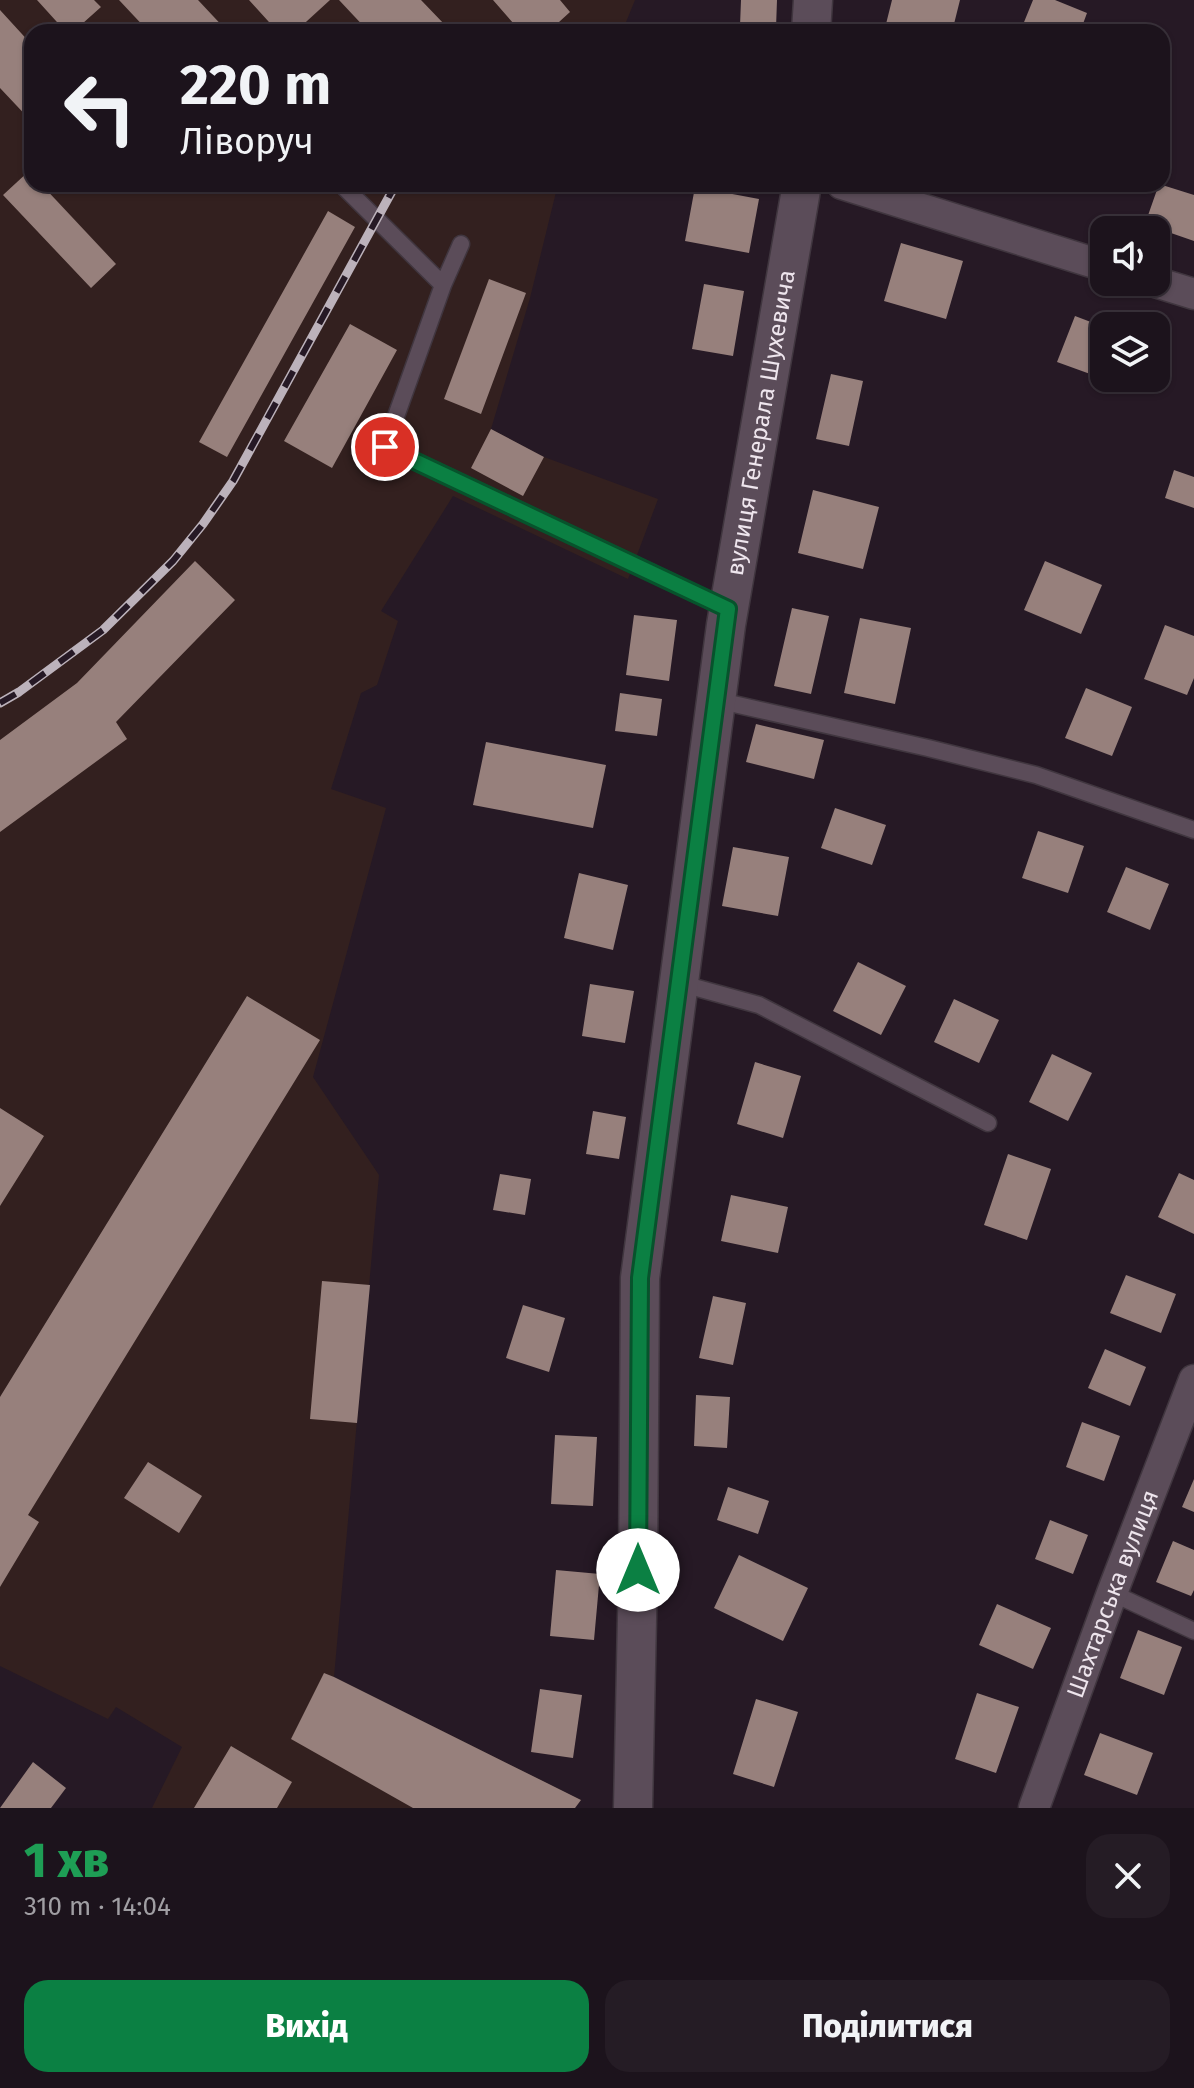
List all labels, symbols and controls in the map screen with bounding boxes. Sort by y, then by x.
text: 220 m [180,52,331,119]
icon: left [48,56,152,160]
text: Ліворуч [180,120,314,164]
map controls [1090,216,1170,392]
button: sound [1090,216,1170,296]
street label: вулиця Генерала Шухевича [721,268,801,578]
button: layers [1090,312,1170,392]
pin [351,413,419,481]
icon: arrive [363,425,407,469]
street label: Шахтарська вулиця [1061,1486,1164,1702]
position arrow [596,1528,680,1612]
text: 1 хв [24,1832,109,1890]
button: close [1086,1834,1170,1918]
text: 310 m · 14:04 [24,1891,171,1922]
button: Вихід [24,1980,589,2072]
button: Поділитися [605,1980,1170,2072]

